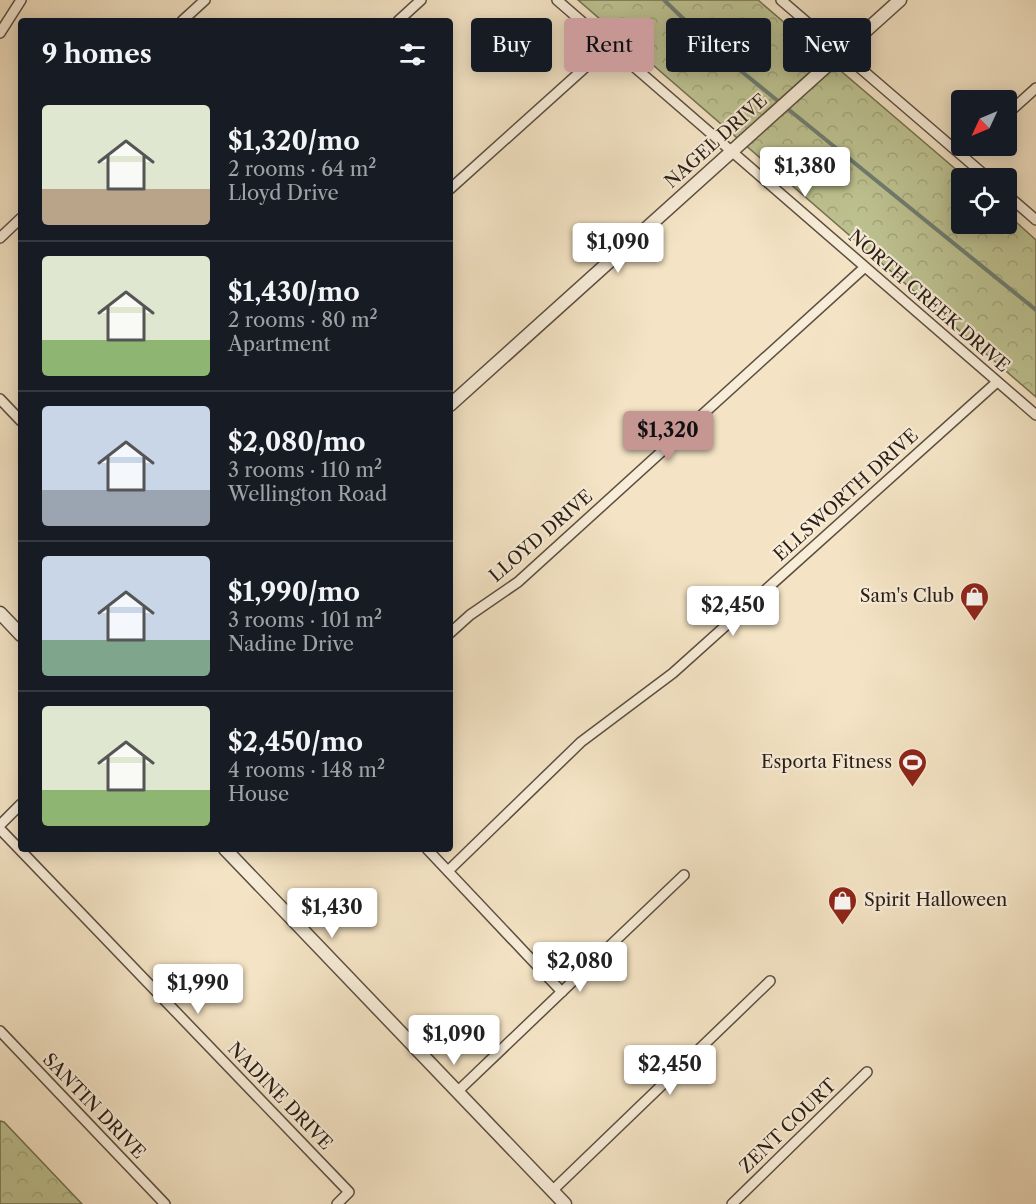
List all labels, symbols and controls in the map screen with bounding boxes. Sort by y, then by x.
chip: Buy [471,18,552,72]
chip: Rent [564,18,654,72]
chip: Filters [666,18,771,72]
chip: New [783,18,871,72]
text: 9 homes [42,38,152,70]
icon: filters [396,38,429,71]
street label: NAGEL DRIVE [660,89,772,193]
north arrow [951,90,1017,156]
map controls [951,90,1017,234]
text: $1,320/mo [228,125,360,157]
icon: home [90,129,162,201]
pin: $1,380 [756,147,854,198]
text: $1,380 [774,154,836,178]
text: 2 rooms · 64 m² [228,157,377,181]
button: locate [951,168,1017,234]
text: Lloyd Drive [228,181,339,205]
pin: $1,090 [569,223,667,274]
street label: NORTH CREEK DRIVE [844,225,1014,377]
text: $1,090 [587,230,649,254]
text: $1,430/mo [228,276,360,308]
icon: home [90,280,162,352]
text: 2 rooms · 80 m² [228,308,378,332]
text: Apartment [228,332,331,356]
pin: $1,320 [619,411,717,462]
text: $1,320 [637,418,699,442]
street label: ELLSWORTH DRIVE [769,424,923,566]
text: $2,080/mo [228,426,366,458]
icon: home [90,430,162,502]
text: 3 rooms · 110 m² [228,458,382,482]
text: Wellington Road [228,482,387,506]
street label: LLOYD DRIVE [485,485,597,587]
text: $1,990/mo [228,576,360,608]
icon: home [90,580,162,652]
shop icon: Sam's Club [959,580,991,622]
place label: Sam's Club [860,585,954,607]
pin: $2,450 [684,586,782,637]
text: $2,450 [701,593,765,617]
text: 3 rooms · 101 m² [228,608,382,632]
text: Nadine Drive [228,632,354,656]
text: $2,450/mo [228,726,363,758]
icon: home [90,730,162,802]
sports icon: Esporta Fitness [897,746,929,788]
place label: Esporta Fitness [761,751,892,773]
text: 4 rooms · 148 m² [228,758,385,782]
text: House [228,782,289,806]
shop icon: Spirit Halloween [827,884,859,926]
pin: $1,430 [283,888,381,939]
place label: Spirit Halloween [864,889,1007,911]
text: $1,430 [301,895,363,919]
pin: $2,080 [531,942,629,993]
text: $2,080 [547,949,613,973]
pin: $1,990 [149,964,247,1015]
text: $1,990 [167,971,229,995]
pin: $1,090 [405,1015,503,1066]
text: $1,090 [423,1022,485,1046]
street label: NADINE DRIVE [223,1038,337,1154]
pin: $2,450 [621,1045,719,1096]
street label: SANTIN DRIVE [38,1049,150,1163]
text: $2,450 [638,1052,702,1076]
street label: ZENT COURT [735,1074,841,1178]

